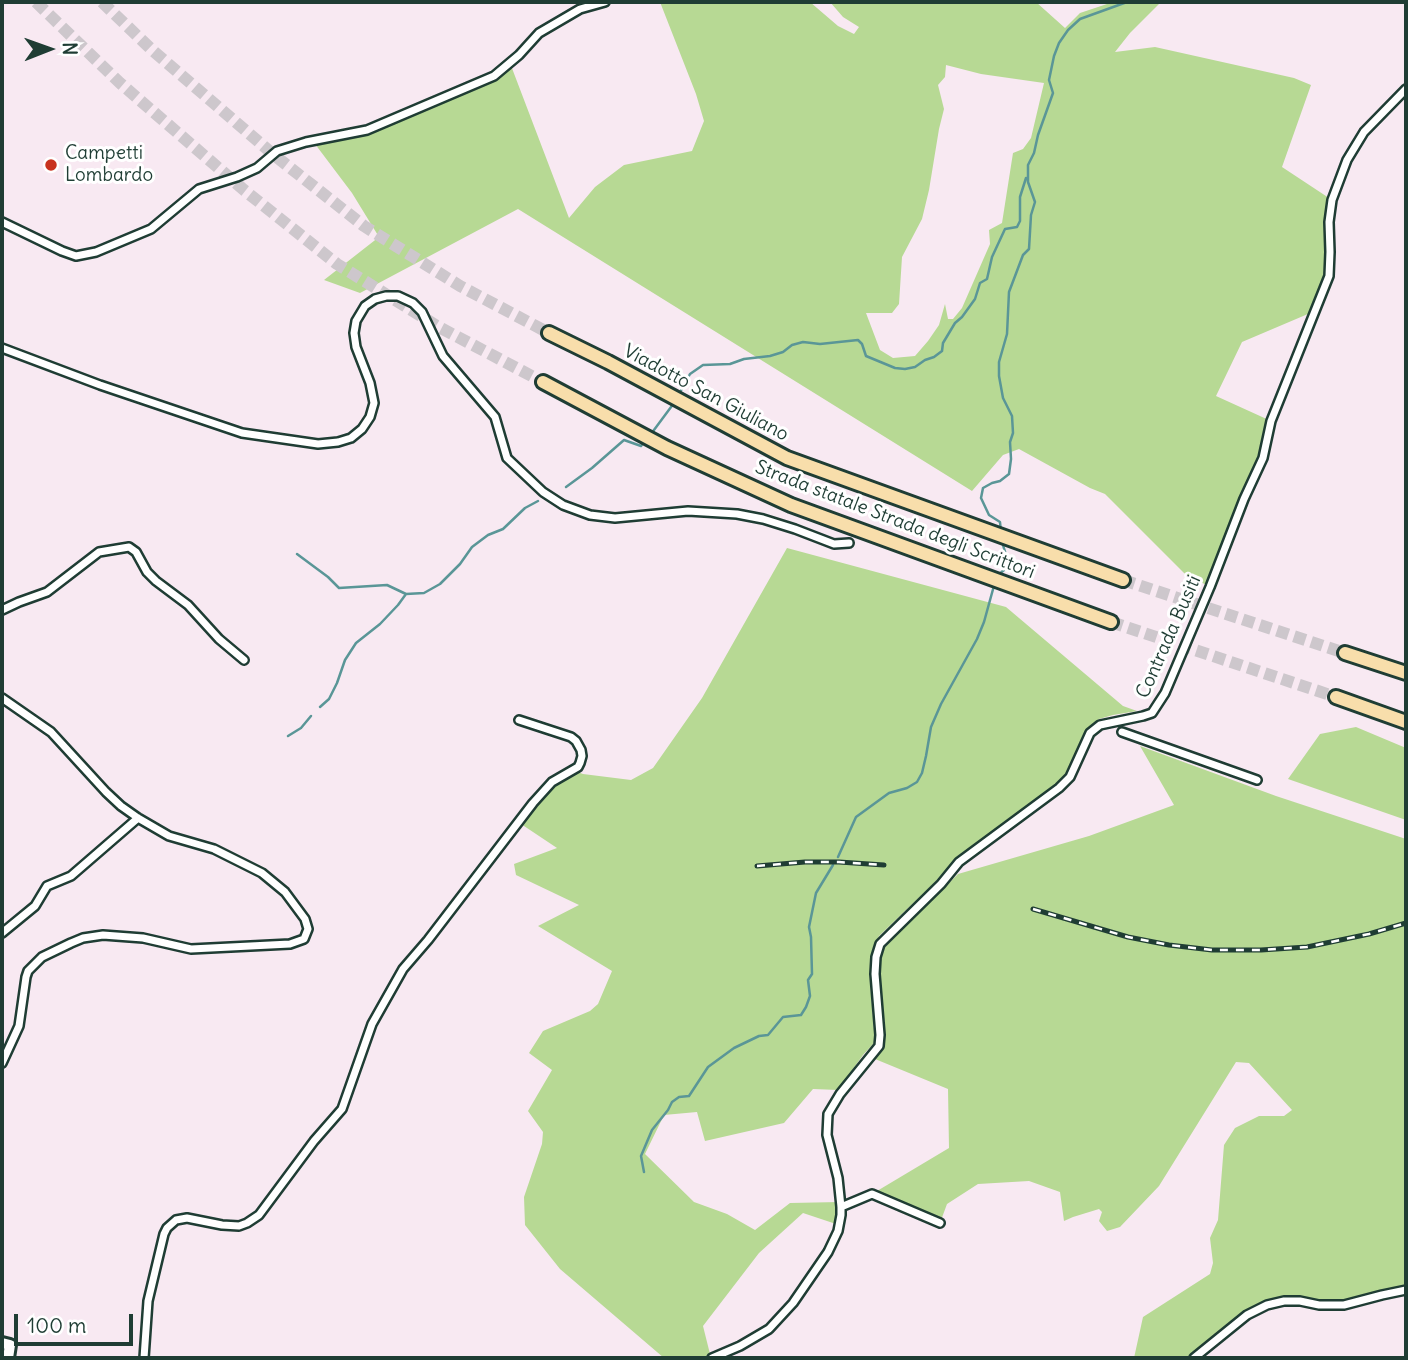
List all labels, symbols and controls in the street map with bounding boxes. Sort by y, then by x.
north arrow [14,14,84,84]
text: N [58,42,82,55]
place label: Campetti Lombardo [65,143,153,187]
marker: Campetti Lombardo [43,157,59,173]
street label: Viadotto San Giuliano [620,340,792,446]
street label: Strada statale Strada degli Scrittori [752,456,1038,584]
street label: Contrada Busiti [1132,572,1206,702]
scale bar [18,1300,136,1344]
text: 100 m [27,1312,86,1339]

